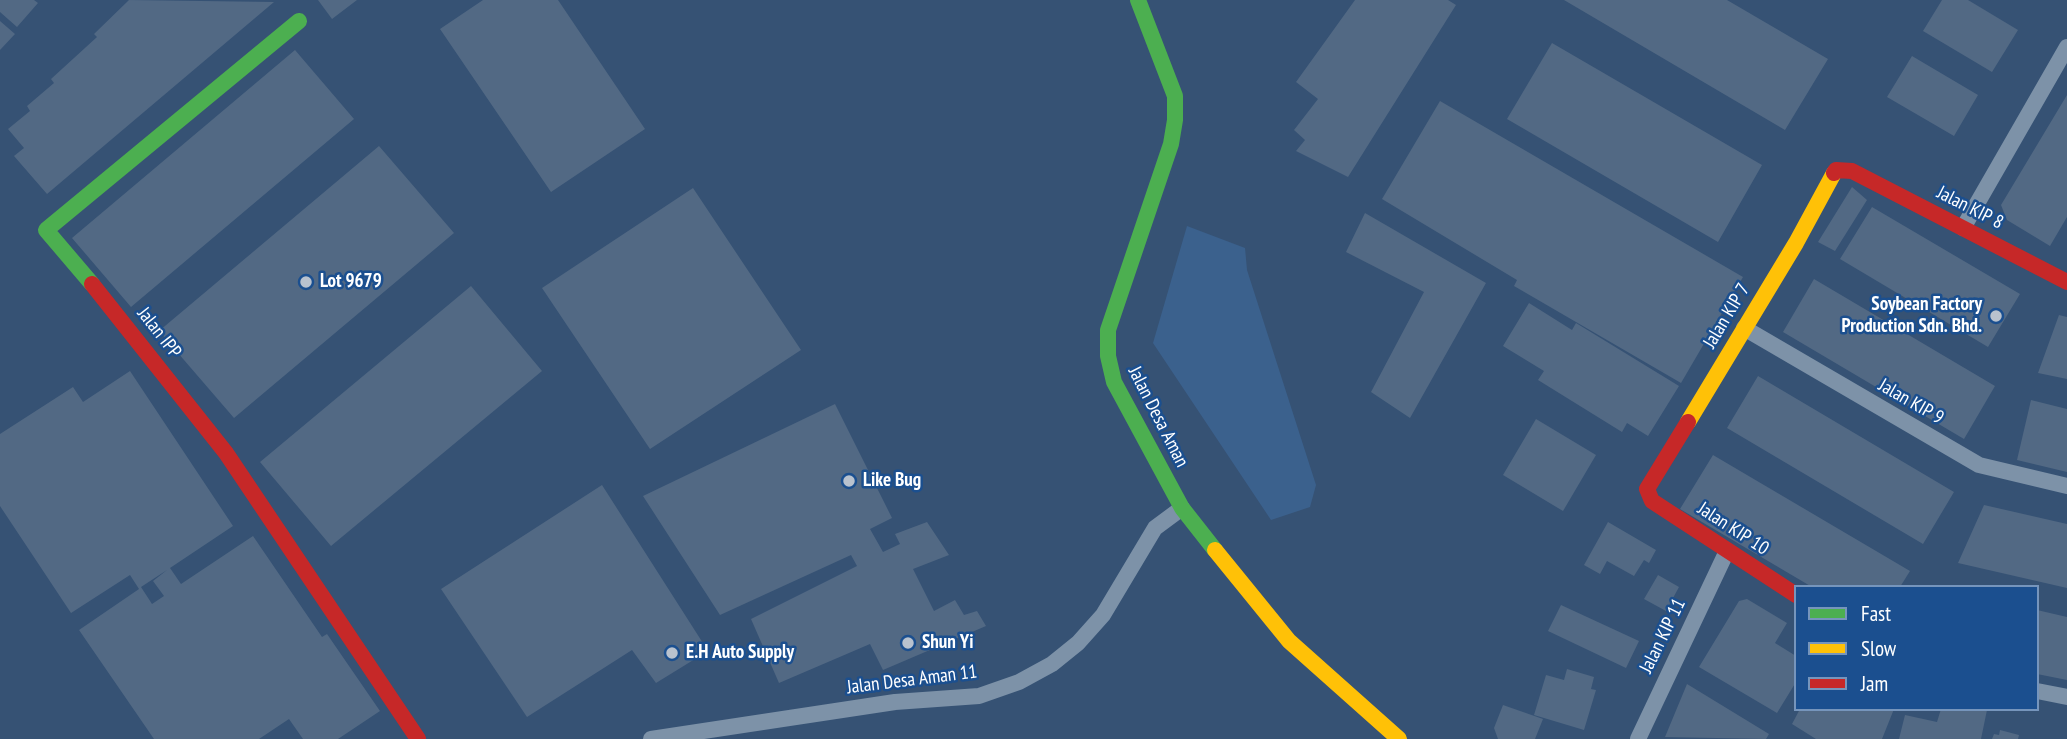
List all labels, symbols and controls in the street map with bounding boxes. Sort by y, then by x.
street label: Jalan KIP 8 [1933,182,2007,234]
place label: Lot 9679 [320,271,382,293]
marker: Lot 9679 [298,274,314,290]
street label: Jalan KIP 7 [1699,279,1755,353]
place label: Soybean Factory Production Sdn. Bhd. [1842,294,1982,338]
street label: Jalan IPP [132,303,186,363]
marker: Soybean Factory Production Sdn. Bhd. [1988,308,2004,324]
street label: Jalan Desa Aman [1123,363,1193,471]
street label: Jalan KIP 9 [1874,374,1948,430]
place label: Like Bug [863,470,921,492]
marker: Like Bug [841,473,857,489]
street label: Jalan KIP 10 [1693,498,1773,560]
legend [1794,585,2039,711]
street label: Jalan KIP 11 [1635,595,1691,677]
text: Fast [1861,600,1891,627]
place label: Shun Yi [922,632,973,654]
marker: Shun Yi [900,635,916,651]
text: Slow [1861,635,1896,662]
place label: E.H Auto Supply [686,642,794,664]
marker: E.H Auto Supply [664,645,680,661]
street label: Jalan Desa Aman 11 [846,661,978,699]
text: Jam [1861,670,1888,697]

